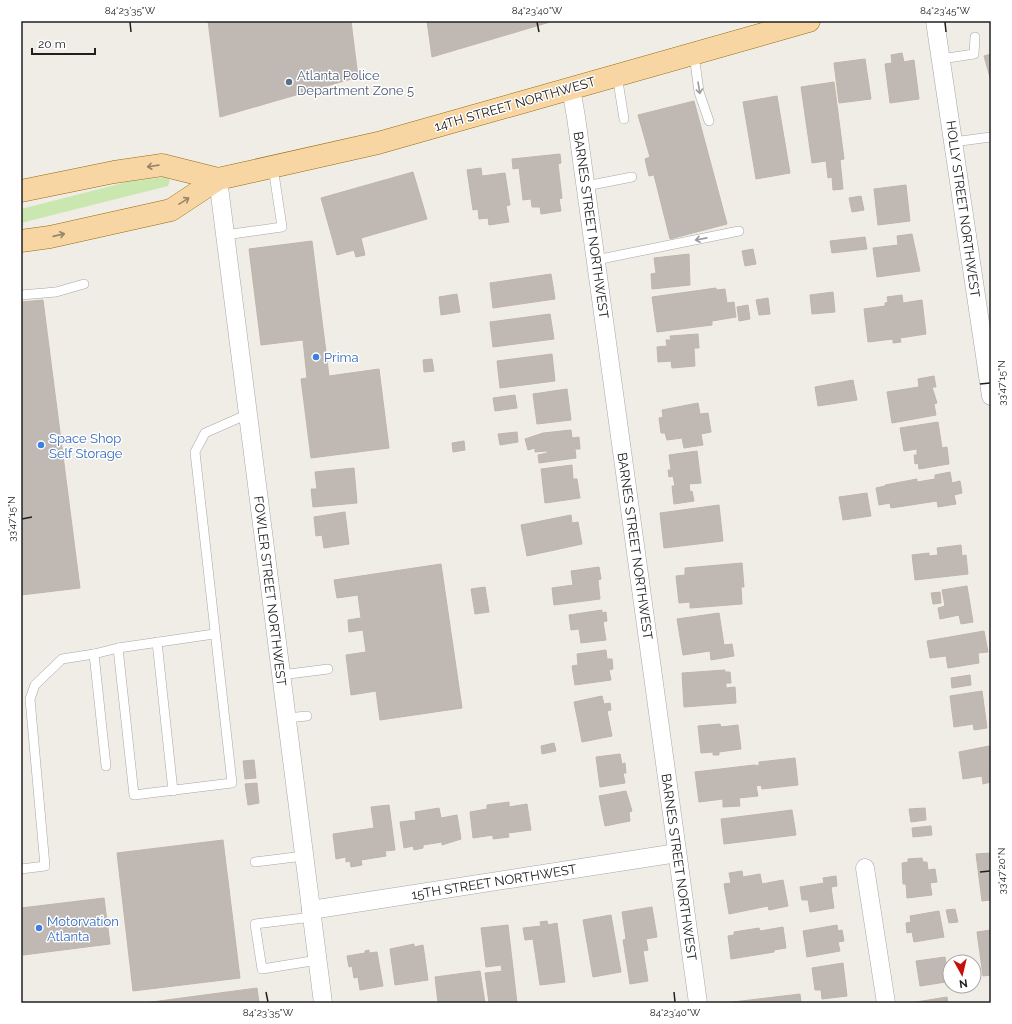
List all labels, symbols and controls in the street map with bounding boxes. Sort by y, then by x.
text: 84°23'35"W [105,5,156,16]
text: 84°23'40"W [512,5,563,16]
text: 84°23'45"W [920,5,970,16]
scale bar [32,30,95,56]
text: 20 m [38,37,66,51]
place label: Atlanta Police Department Zone 5 [297,68,414,98]
street label: 14TH STREET NORTHWEST [433,74,597,134]
marker: Atlanta Police Department Zone 5 [284,77,294,87]
one-way arrow [695,81,703,94]
street label: HOLLY STREET NORTHWEST [943,120,983,298]
street label: BARNES STREET NORTHWEST [570,130,612,320]
one-way arrow [147,162,160,170]
one-way arrow [178,197,189,205]
one-way arrow [53,231,66,238]
one-way arrow [695,235,708,243]
place label: Prima [324,350,359,365]
marker: Prima [311,352,321,362]
text: 33°47'15"N [996,360,1007,406]
place label: Space Shop Self Storage [49,431,123,461]
marker: Space Shop Self Storage [36,440,46,450]
street label: BARNES STREET NORTHWEST [614,451,656,641]
street label: FOWLER STREET NORTHWEST [251,495,289,687]
text: 33°47'15"N [6,496,17,542]
street label: BARNES STREET NORTHWEST [658,772,700,962]
text: 33°47'20"N [996,848,1007,894]
street label: 15TH STREET NORTHWEST [410,862,578,902]
place label: Motorvation Atlanta [47,914,119,944]
marker: Motorvation Atlanta [34,923,44,933]
north arrow [942,954,982,994]
text: N [958,976,968,990]
text: 84°23'35"W [243,1007,294,1018]
text: 84°23'40"W [650,1007,701,1018]

